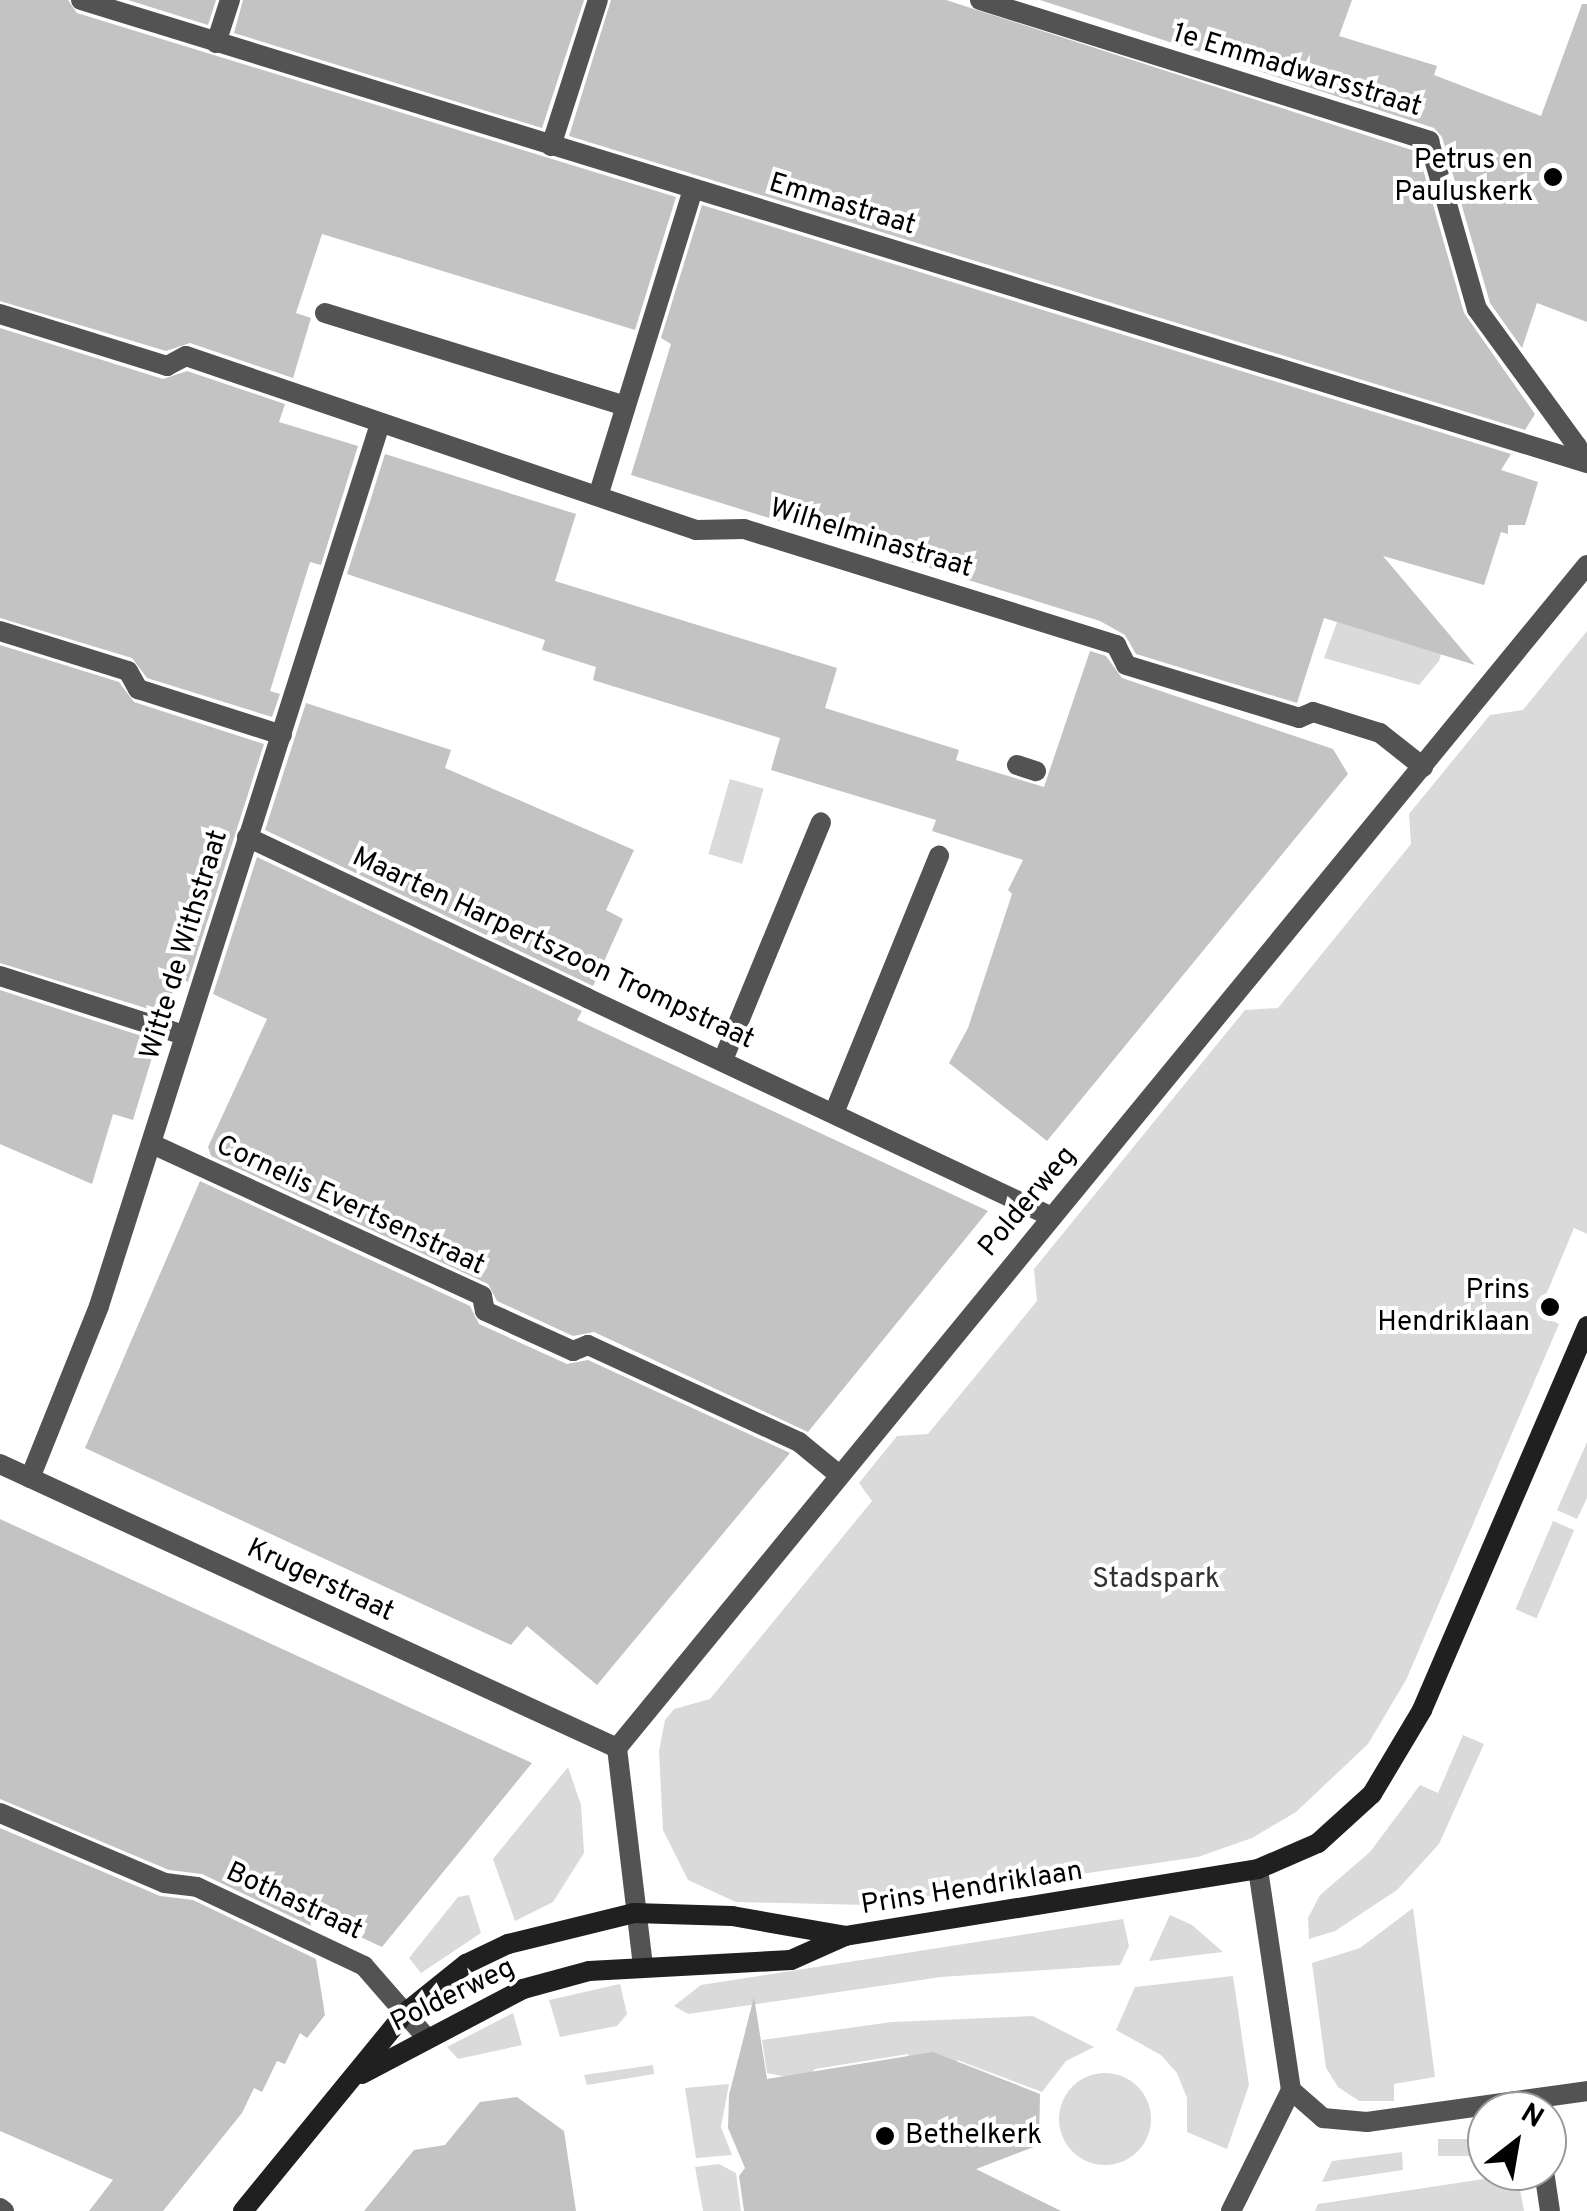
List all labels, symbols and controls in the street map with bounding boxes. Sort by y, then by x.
street label: 1e Emmadwarsstraat [1168,17,1426,125]
place label: Petrus en Pauluskerk [1394,144,1533,210]
marker: Petrus en Pauluskerk [1542,166,1564,188]
street label: Emmastraat [765,167,919,243]
street label: Wilhelminastraat [765,492,977,586]
street label: Witte de Withstraat [134,826,236,1064]
street label: Maarten Harpertszoon Trompstraat [346,841,760,1057]
street label: Cornelis Evertsenstraat [210,1129,490,1283]
street label: Polderweg [972,1140,1084,1264]
place label: Prins Hendriklaan [1377,1274,1530,1340]
marker: Prins Hendriklaan [1539,1296,1561,1318]
street label: Krugerstraat [241,1532,399,1630]
park label: Stadspark [1092,1563,1220,1597]
street label: Prins Hendriklaan [859,1855,1085,1923]
street label: Bothastraat [220,1856,368,1948]
street label: Polderweg [386,1952,520,2040]
north arrow [1467,2091,1567,2191]
text: N [1514,2096,1549,2138]
place label: Bethelkerk [905,2119,1042,2153]
marker: Bethelkerk [874,2125,896,2147]

